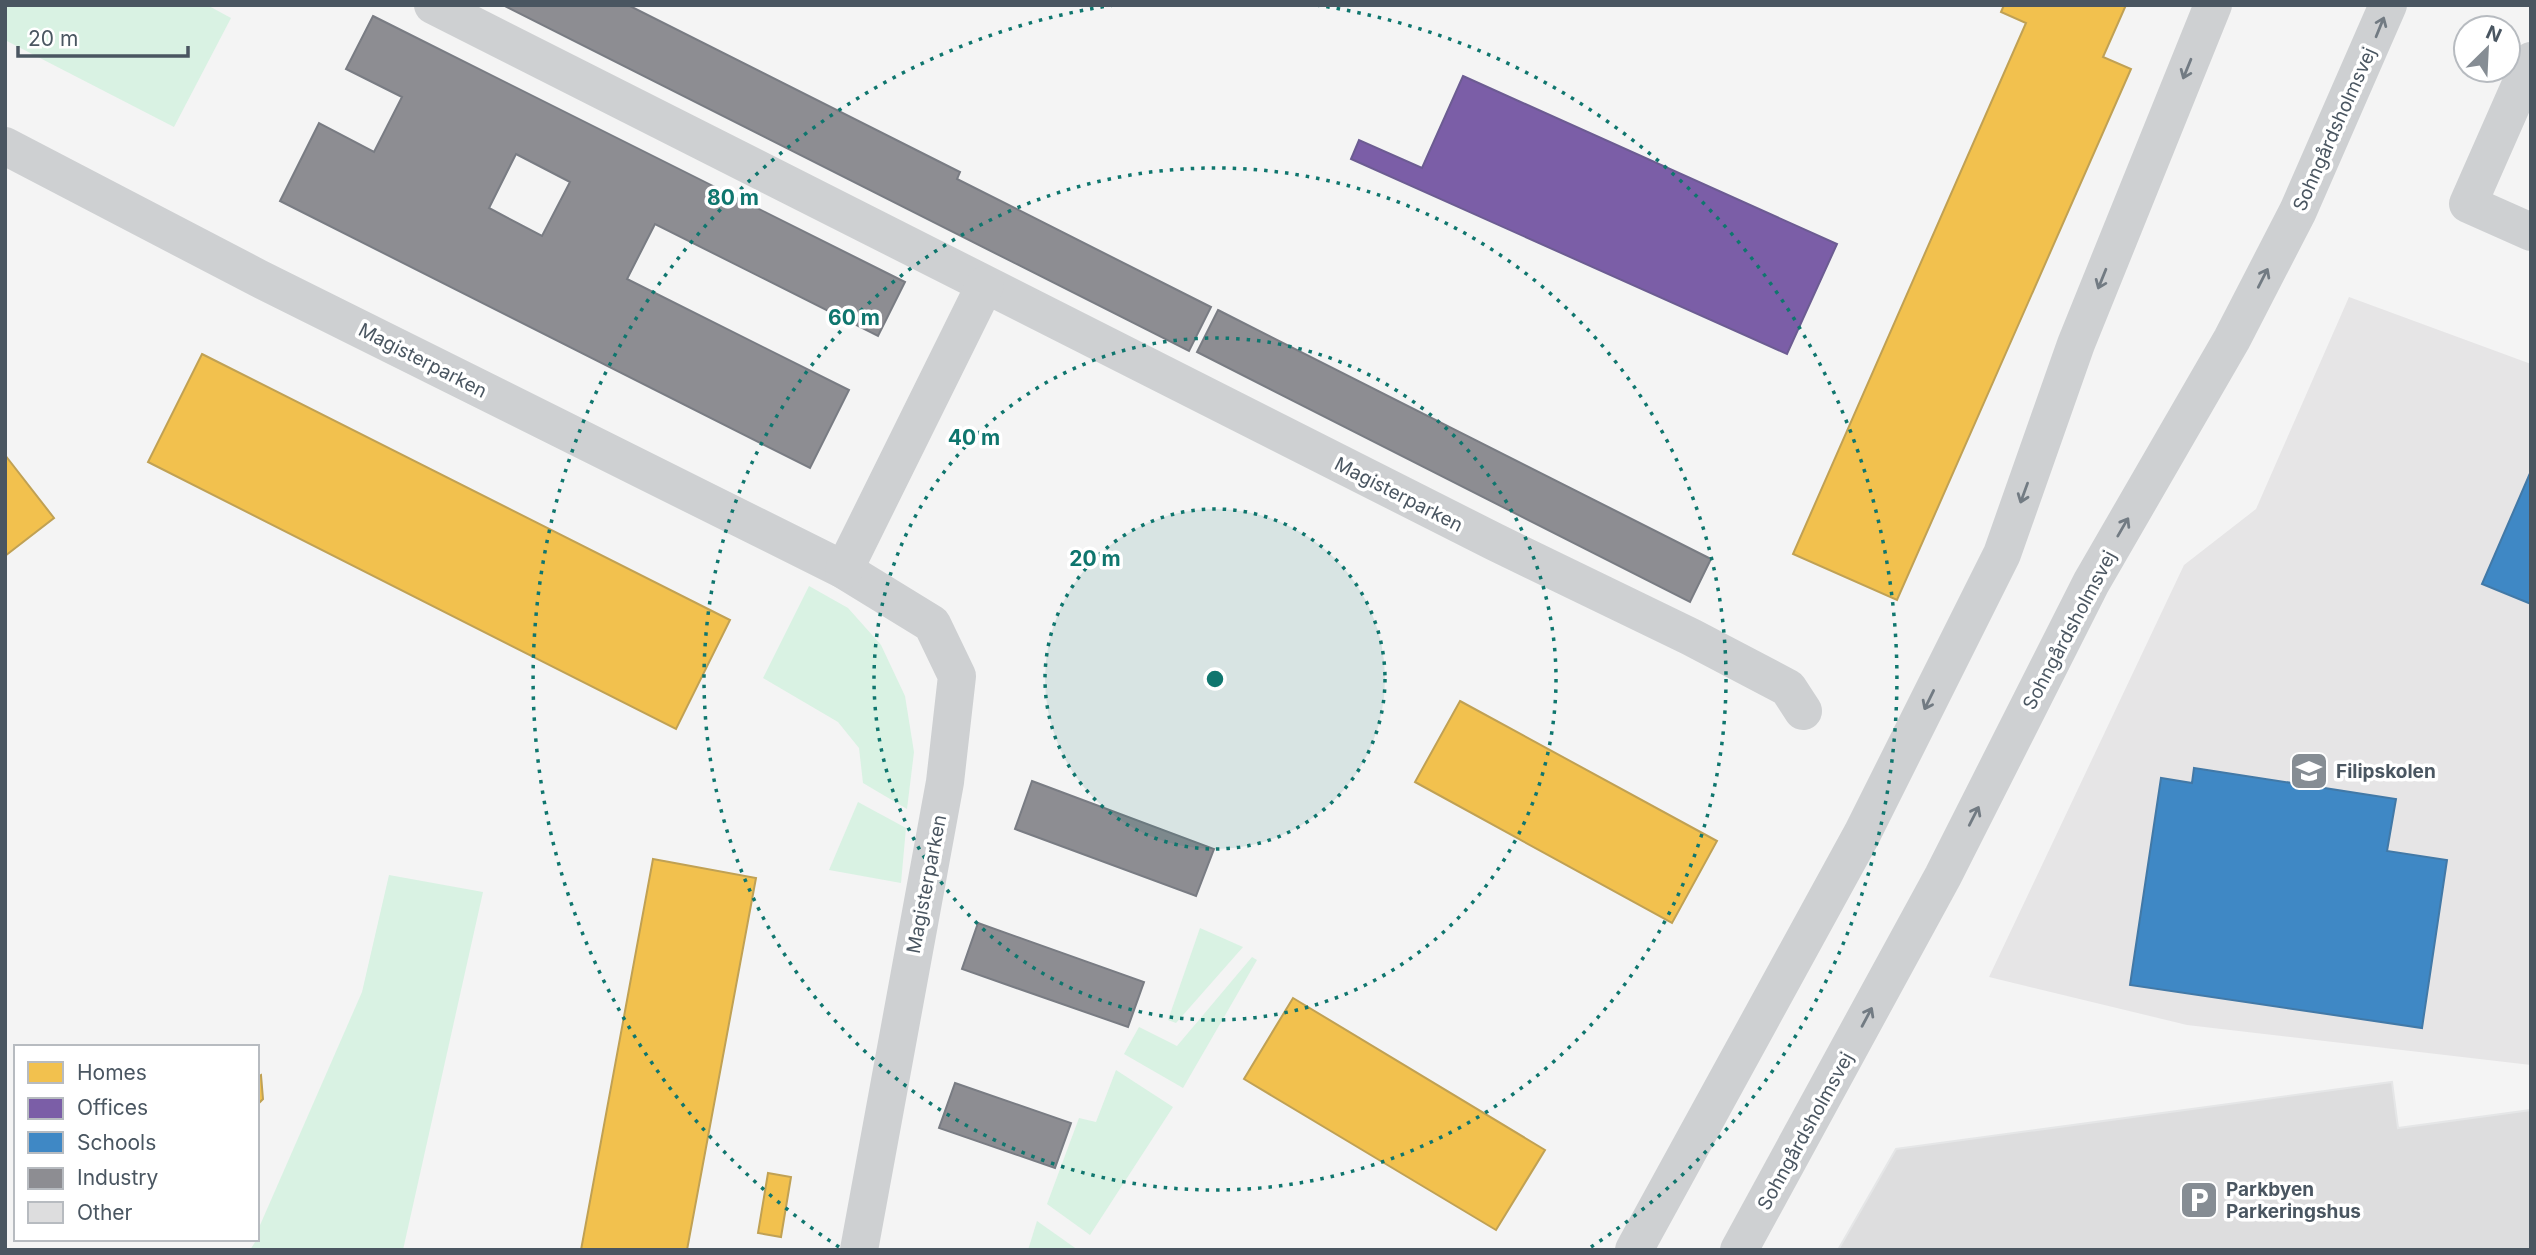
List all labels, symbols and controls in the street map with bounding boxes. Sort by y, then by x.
scale bar [18,14,187,58]
north arrow [2452,14,2522,84]
one-way arrow [2374,17,2387,39]
text: N [2482,20,2505,47]
text: 20 m [28,26,78,51]
street label: Sohngårdsholmsvej [2288,44,2381,215]
one-way arrow [2180,57,2193,79]
text: 80 m [707,185,759,210]
one-way arrow [2094,268,2107,290]
one-way arrow [2257,268,2271,289]
text: 60 m [828,305,880,330]
street label: Magisterparken [355,318,491,403]
text: 40 m [948,425,1000,450]
street label: Magisterparken [1331,452,1467,537]
one-way arrow [2017,482,2030,504]
one-way arrow [2116,517,2130,537]
text: 20 m [1069,546,1121,571]
street label: Sohngårdsholmsvej [2018,547,2121,714]
centre of rings [1203,667,1227,691]
one-way arrow [1922,689,1936,710]
school or university icon: Filipskolen [2288,750,2330,792]
place label: Filipskolen [2336,760,2436,783]
one-way arrow [1967,806,1981,827]
street label: Magisterparken [902,813,951,955]
one-way arrow [1860,1007,1874,1027]
legend [14,1045,259,1241]
street label: Sohngårdsholmsvej [1753,1048,1858,1214]
text: Homes [77,1060,147,1085]
text: Offices [77,1095,148,1120]
text: Schools [77,1130,156,1155]
text: Industry [77,1165,159,1190]
place label: Parkbyen Parkeringshus [2226,1178,2361,1223]
parking icon: Parkbyen Parkeringshus [2178,1179,2220,1221]
text: Other [77,1200,133,1225]

